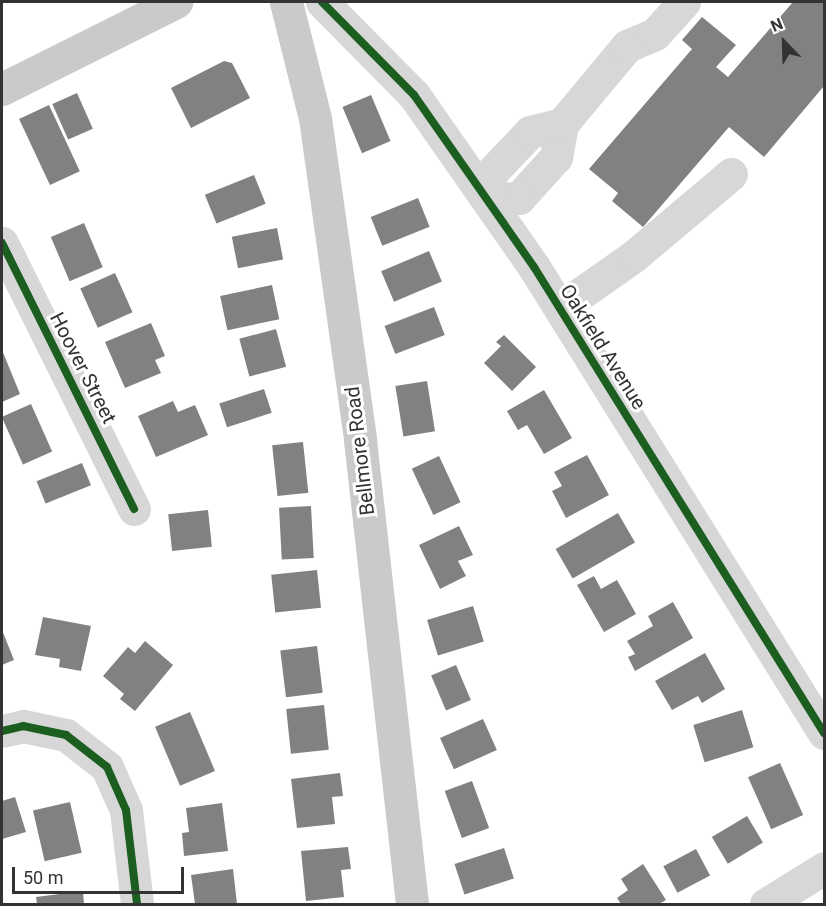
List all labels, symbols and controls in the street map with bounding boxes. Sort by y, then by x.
north arrow [754,12,814,72]
text: N [768,14,786,36]
street label: Oakfield Avenue [555,280,651,414]
street label: Hoover Street [45,308,121,428]
street label: Bellmore Road [340,385,380,517]
scale bar [15,855,188,893]
text: 50 m [23,867,63,888]

